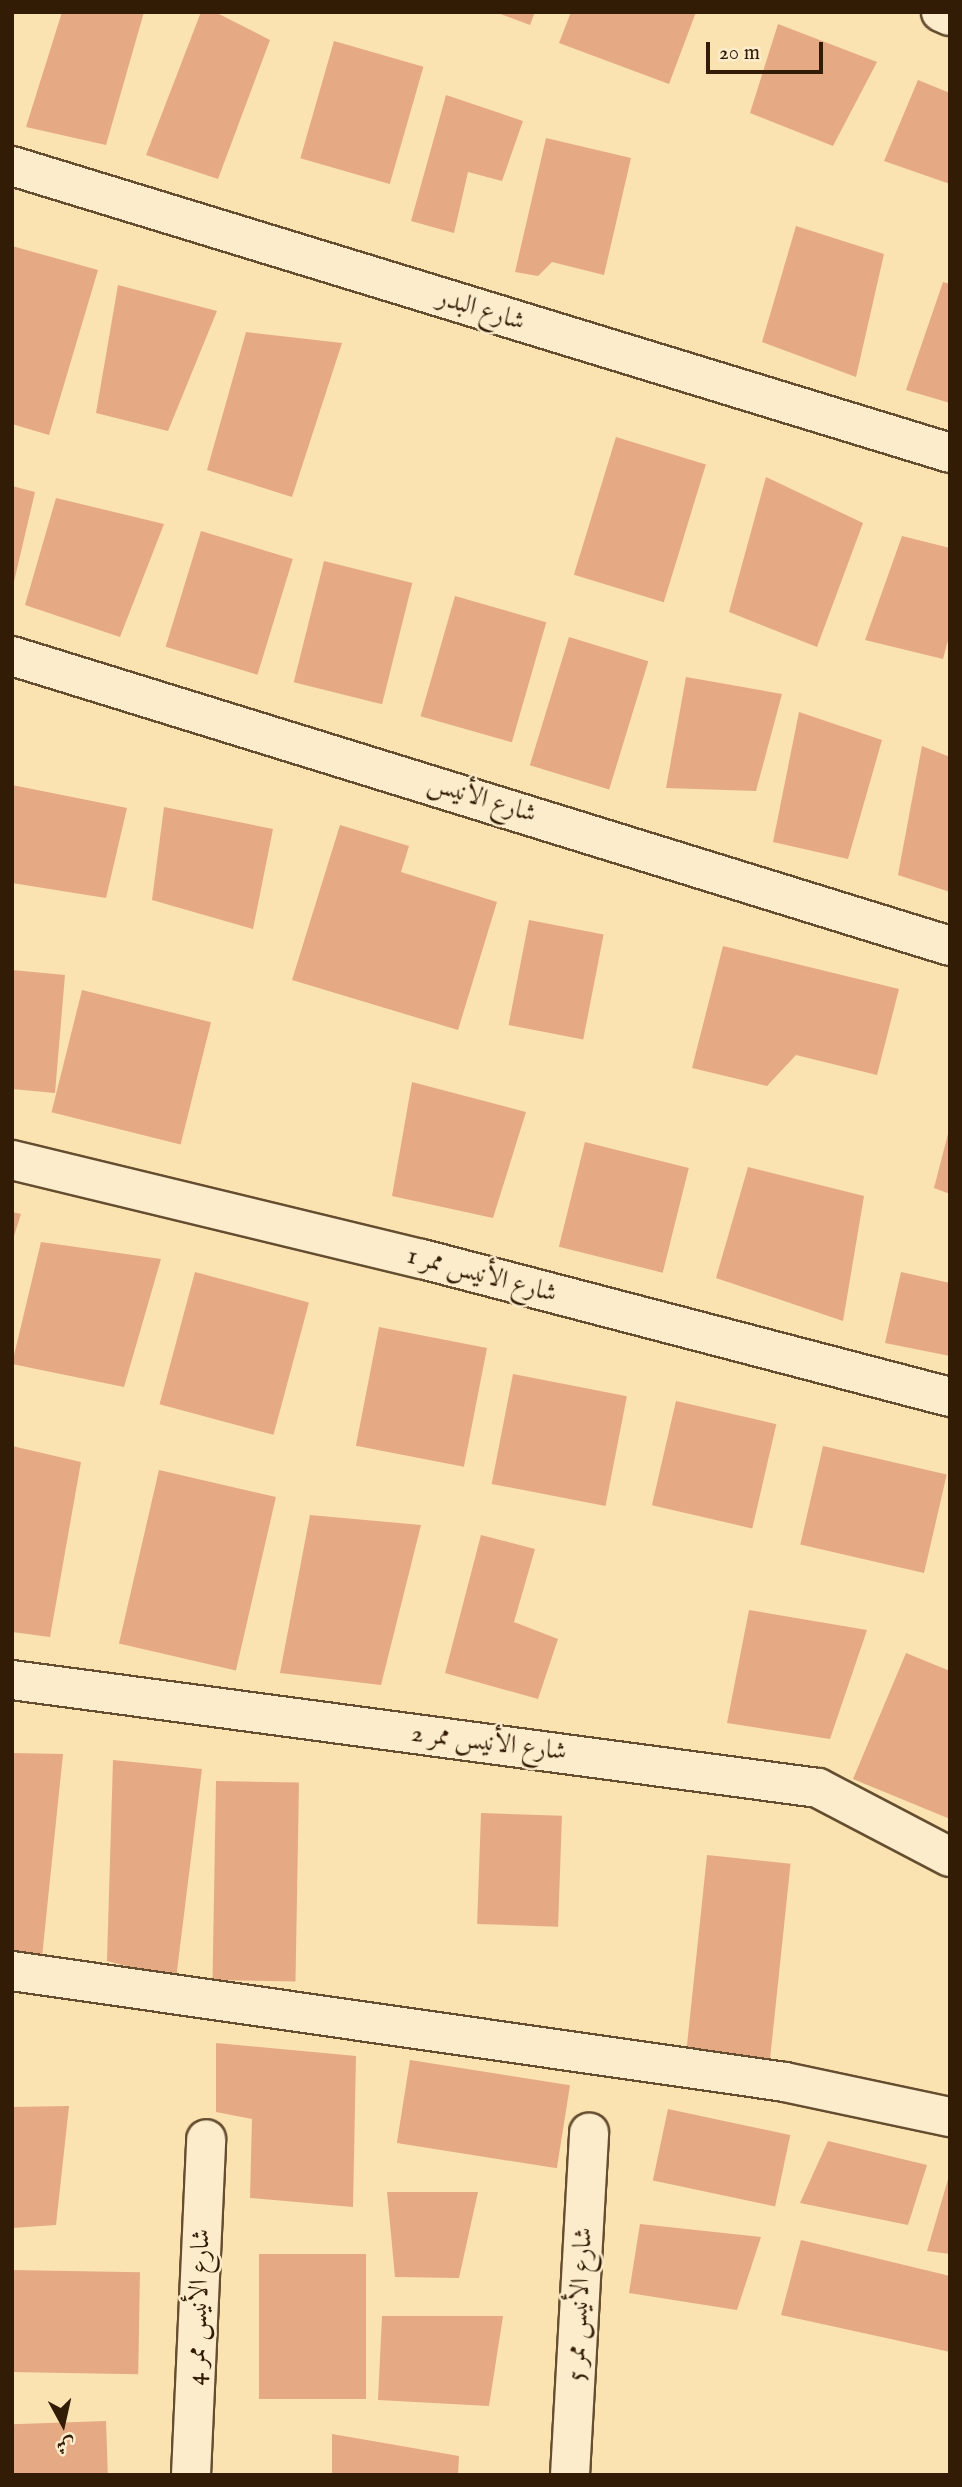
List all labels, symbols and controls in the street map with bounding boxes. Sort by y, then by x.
scale bar [710,28,827,72]
text: 20 m [719,40,760,67]
street label: شارع البدر [433,282,529,338]
street label: شارع الأنيس [424,768,540,830]
street label: شارع الأنيس ممر 1 [404,1240,560,1310]
street label: شارع الأنيس ممر 2 [410,1718,568,1768]
street label: شارع الأنيس ممر 5 [560,2227,600,2381]
street label: شارع الأنيس ممر 4 [181,2228,217,2386]
north arrow [28,2389,98,2459]
text: ش [55,2432,77,2458]

